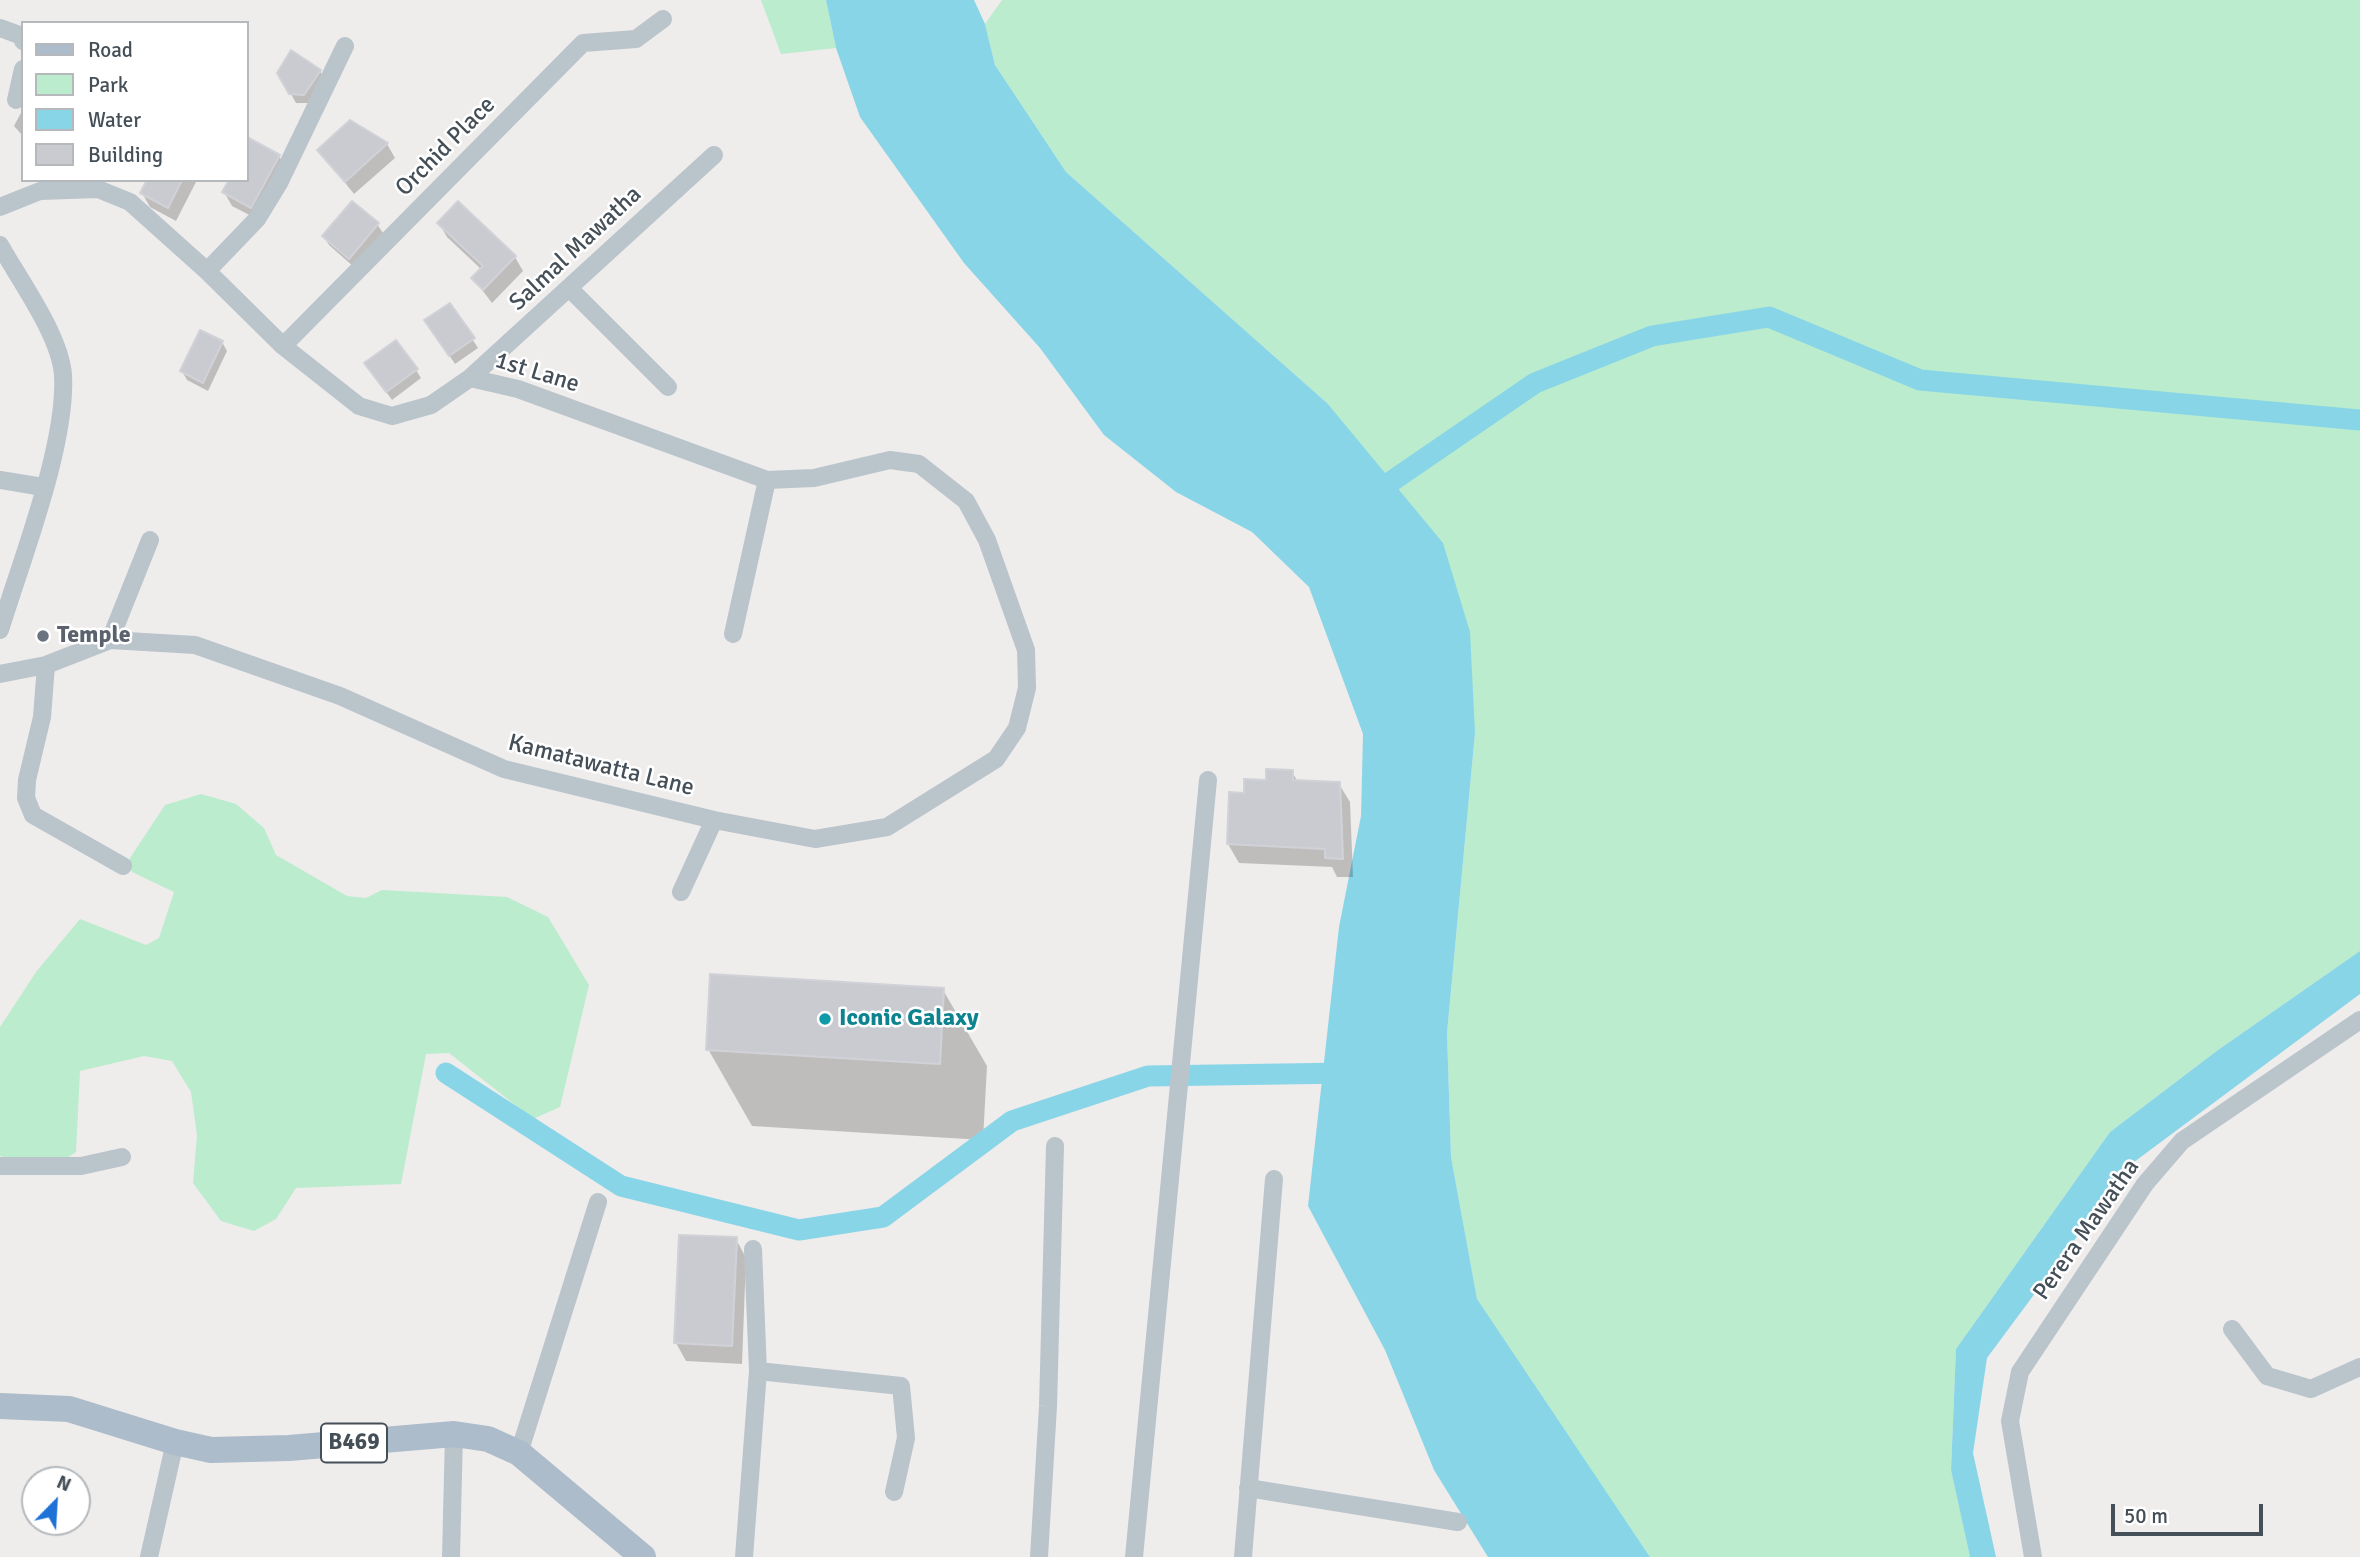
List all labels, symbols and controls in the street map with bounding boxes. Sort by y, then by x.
legend [21,21,248,182]
text: Road [88,37,133,63]
text: Park [88,72,128,98]
street label: Orchid Place [390,91,502,203]
text: Water [88,107,141,133]
text: Building [88,142,163,168]
street label: Salmal Mawatha [504,180,648,318]
street label: 1st Lane [491,347,583,399]
place label: Temple [57,622,131,650]
marker: Temple [35,628,51,644]
street label: Kamatawatta Lane [505,729,697,803]
place label: Iconic Galaxy [839,1005,979,1033]
marker: Iconic Galaxy [817,1011,833,1027]
street label: Perera Mawatha [2028,1154,2146,1306]
road number: B469 [321,1424,387,1462]
north arrow [21,1466,91,1536]
text: N [53,1470,75,1497]
scale bar [2115,1490,2267,1534]
text: 50 m [2124,1503,2168,1529]

